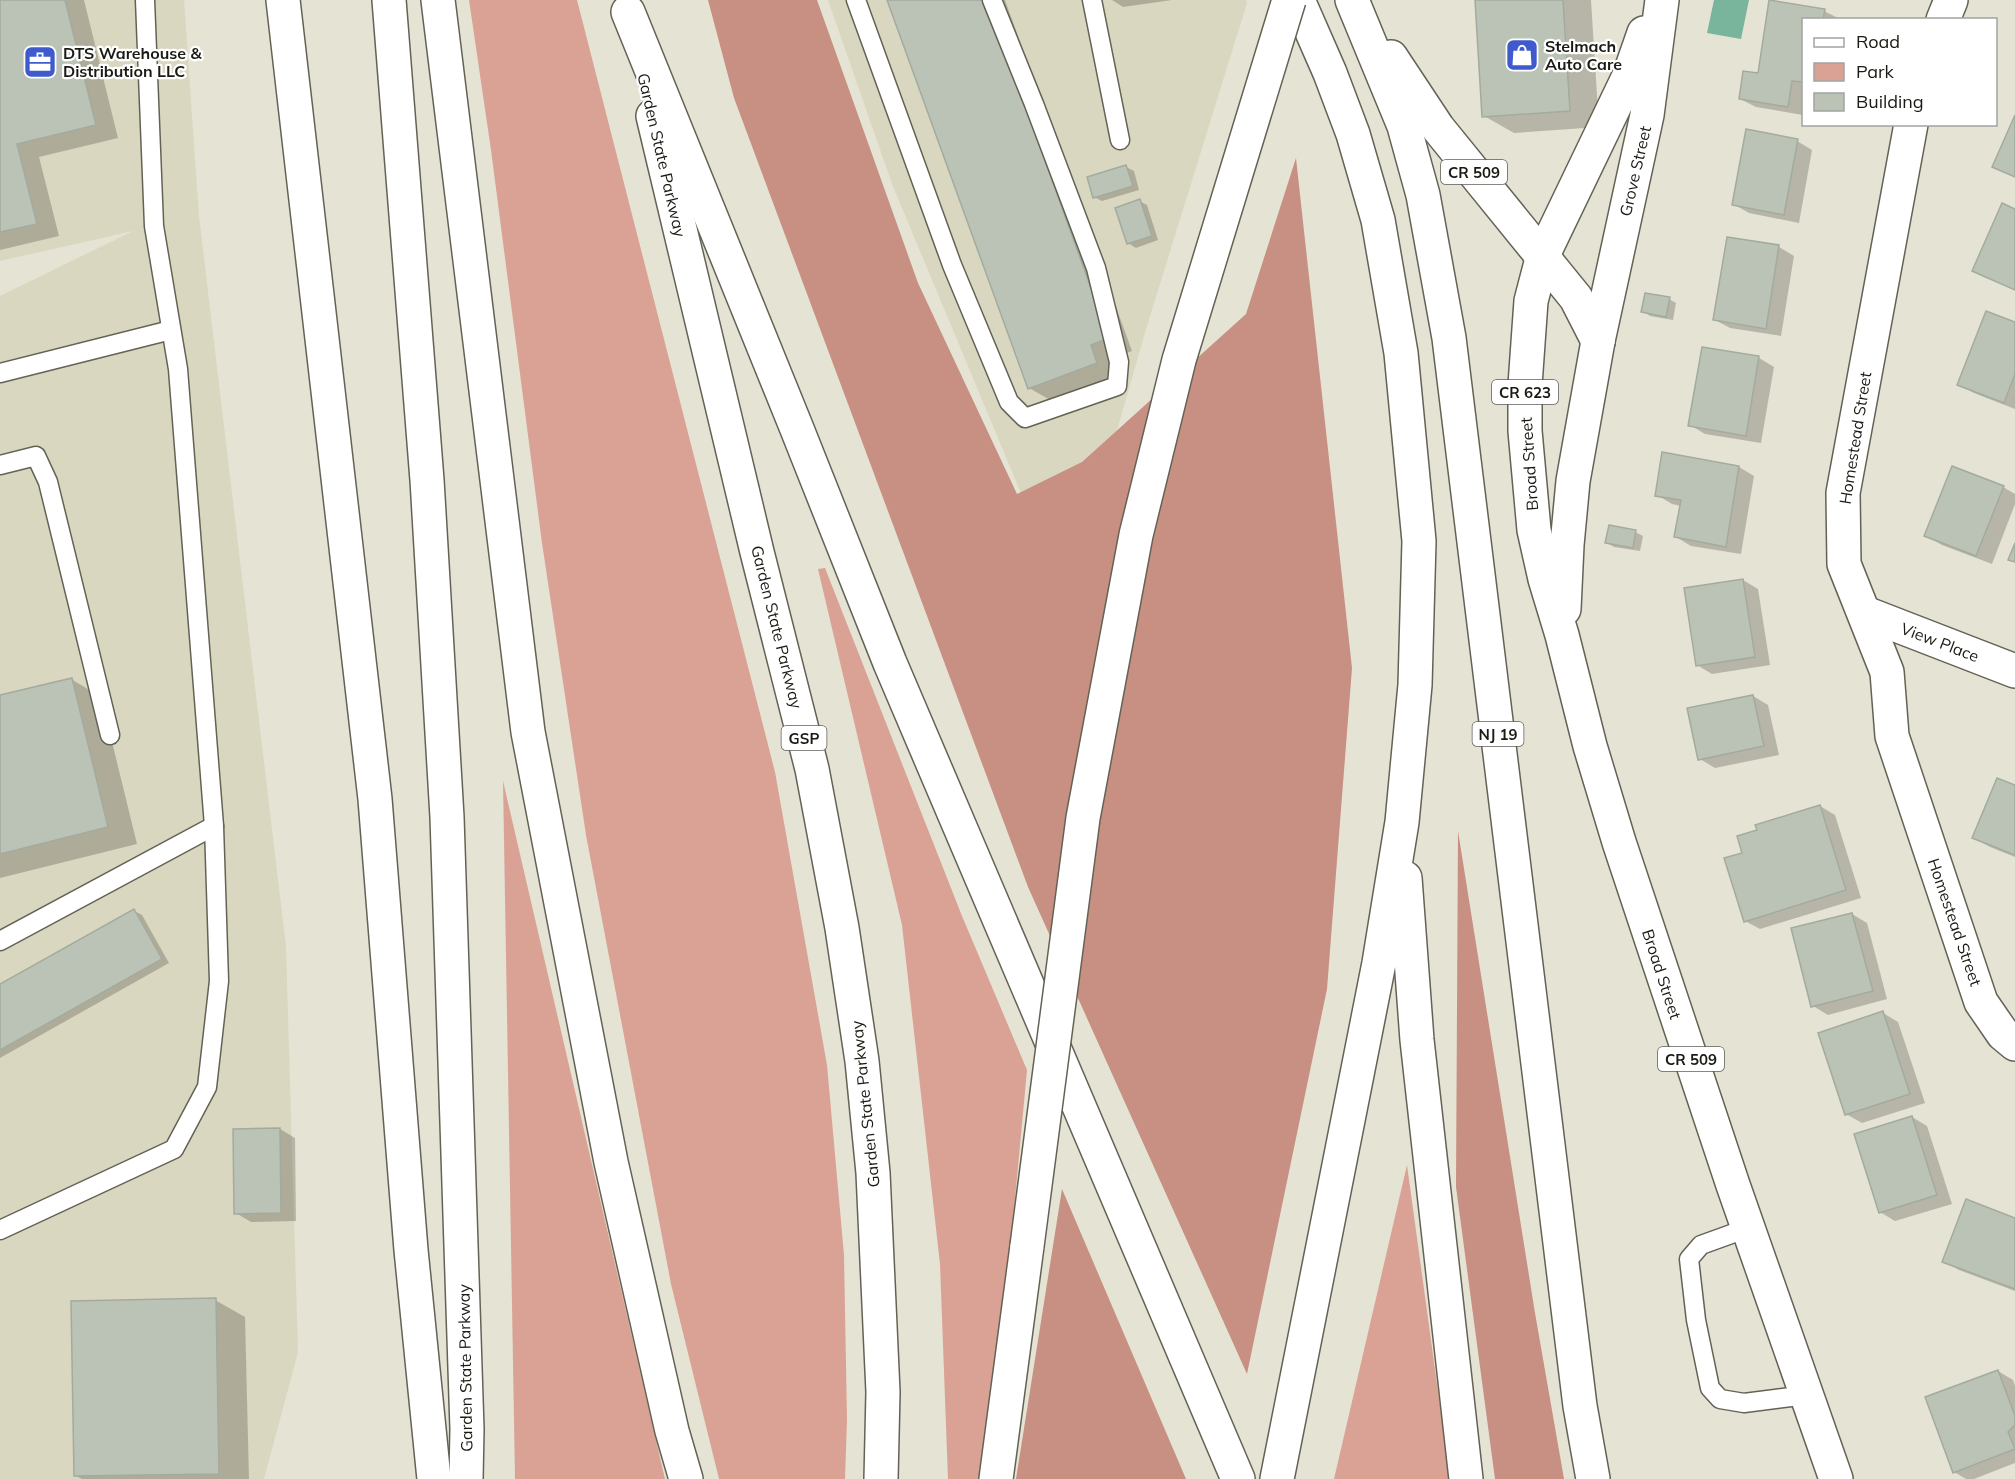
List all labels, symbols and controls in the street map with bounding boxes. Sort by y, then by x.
legend [1802,18,1997,126]
text: Road [1856,30,1900,53]
place label: Stelmach Auto Care [1545,36,1622,74]
shop icon: Stelmach Auto Care [1504,37,1540,73]
place label: DTS Warehouse & Distribution LLC [63,43,202,81]
office icon: DTS Warehouse & Distribution LLC [22,44,58,80]
text: Park [1856,60,1895,83]
street label: Garden State Parkway [633,71,691,239]
text: Building [1856,90,1924,113]
street label: Grove Street [1615,124,1655,218]
road number: CR 509 [1441,160,1507,184]
street label: Homestead Street [1835,370,1875,506]
road number: CR 623 [1492,380,1558,404]
street label: Broad Street [1516,416,1542,511]
street label: Garden State Parkway [747,543,807,711]
street label: View Place [1898,618,1982,666]
road number: NJ 19 [1472,722,1524,746]
road number: GSP [782,726,826,750]
street label: Homestead Street [1924,855,1986,989]
street label: Broad Street [1638,927,1686,1022]
street label: Garden State Parkway [846,1019,884,1188]
road number: CR 509 [1658,1047,1724,1071]
street label: Garden State Parkway [454,1284,476,1452]

